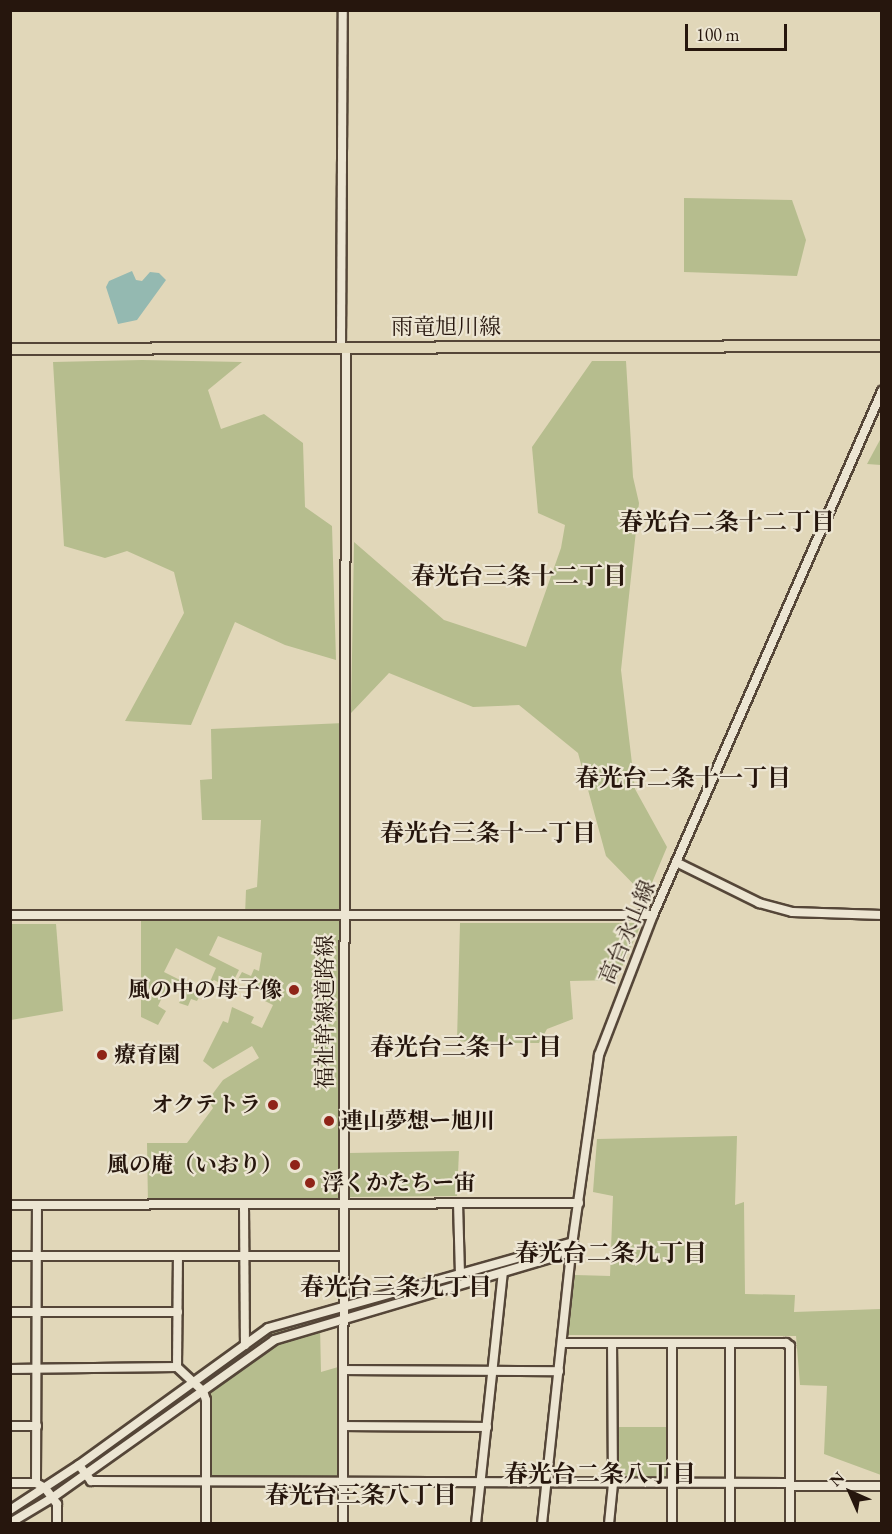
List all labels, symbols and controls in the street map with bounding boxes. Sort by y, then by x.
scale bar [688,12,790,50]
text: 100 m [696,23,740,46]
street label: 雨竜旭川線 [391,314,501,340]
district label: 春光台二条十二丁目 [619,508,835,536]
district label: 春光台三条十二丁目 [411,562,627,590]
district label: 春光台二条十一丁目 [575,764,791,792]
district label: 春光台三条十一丁目 [380,819,596,847]
street label: 高台永山線 [593,876,661,988]
street label: 福祉幹線道路線 [312,935,338,1089]
place label: 風の中の母子像 [128,977,282,1003]
marker: 風の中の母子像 [287,983,301,997]
district label: 春光台三条十丁目 [370,1033,562,1061]
place label: 療育園 [114,1042,180,1068]
marker: 療育園 [95,1048,109,1062]
place label: オクテトラ [151,1092,261,1118]
marker: オクテトラ [266,1098,280,1112]
place label: 連山夢想ー旭川 [341,1108,495,1134]
marker: 連山夢想ー旭川 [322,1114,336,1128]
place label: 風の庵（いおり） [107,1152,283,1178]
marker: 風の庵（いおり） [288,1158,302,1172]
place label: 浮くかたちー宙 [322,1170,476,1196]
marker: 浮くかたちー宙 [303,1176,317,1190]
district label: 春光台二条九丁目 [515,1239,707,1267]
district label: 春光台三条九丁目 [300,1273,492,1301]
district label: 春光台二条八丁目 [504,1460,696,1488]
north arrow [820,1462,880,1522]
text: N [825,1467,849,1491]
district label: 春光台三条八丁目 [265,1481,457,1509]

